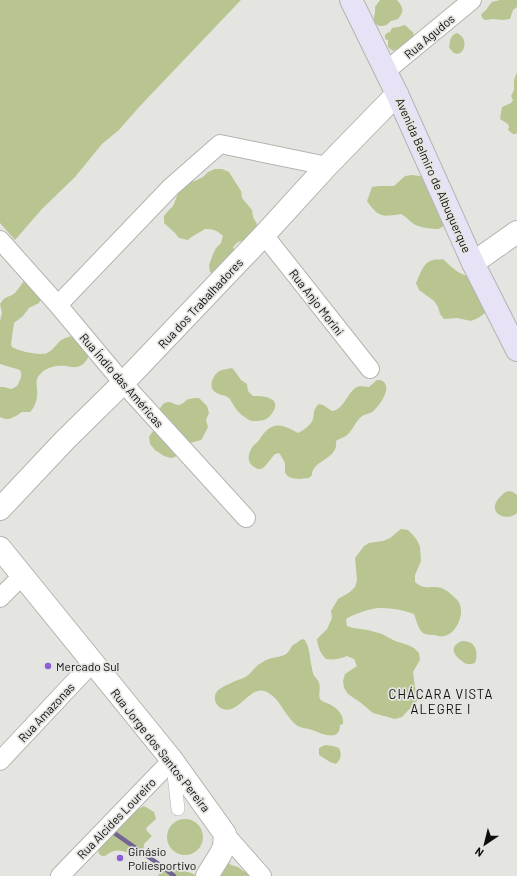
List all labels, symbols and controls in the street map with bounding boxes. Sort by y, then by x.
street label: Rua Agudos [401,11,457,61]
street label: Avenida Belmiro de Albuquerque [393,95,475,255]
street label: Rua dos Trabalhadores [155,255,245,351]
street label: Rua Anjo Morini [287,266,347,338]
street label: Rua Índio das Américas [77,330,167,430]
place label: Mercado Sul [56,659,119,673]
marker: Mercado Sul [43,661,53,671]
street label: Rua Amazonas [15,679,77,745]
street label: Rua Jorge dos Santos Pereira [109,686,213,814]
district label: CHÁCARA VISTA ALEGRE I [389,686,493,717]
street label: Rua Alcides Loureiro [74,775,158,861]
north arrow [465,824,505,864]
place label: Ginásio Poliesportivo [128,844,196,872]
text: N [472,845,486,860]
marker: Ginásio Poliesportivo [115,853,125,863]

